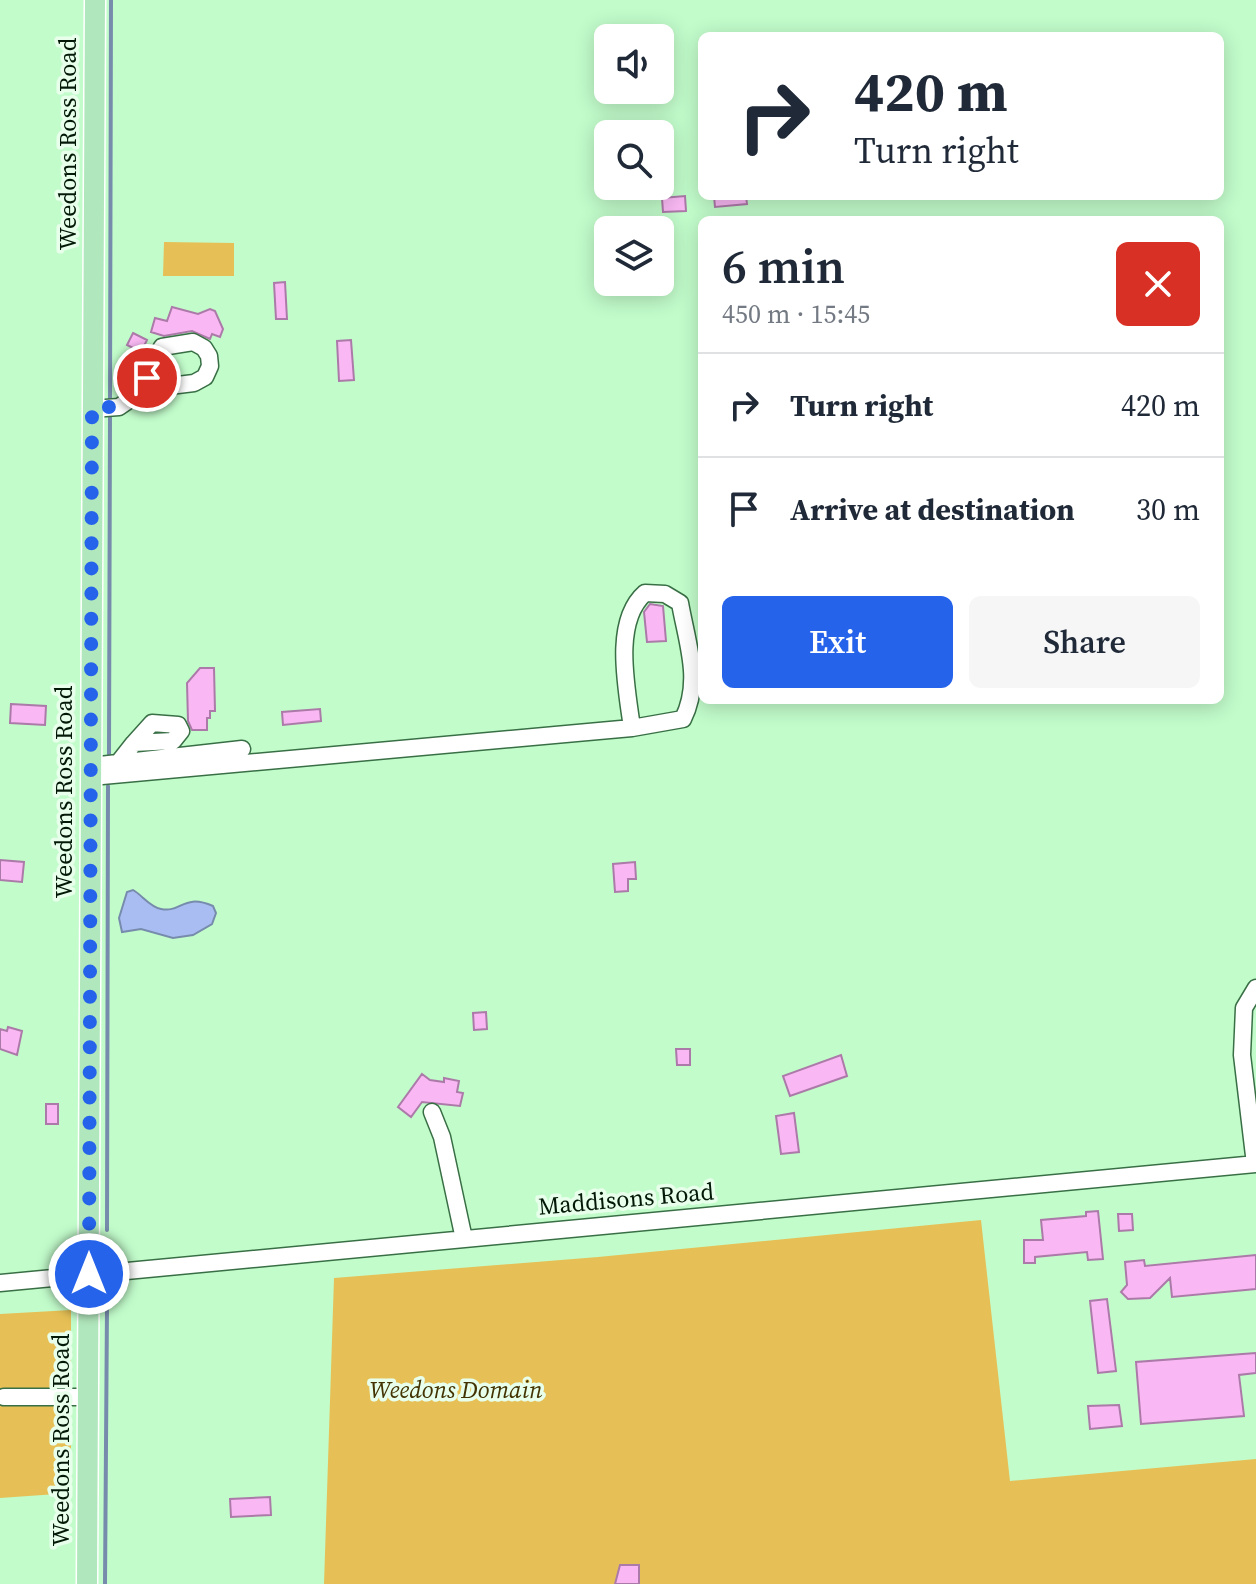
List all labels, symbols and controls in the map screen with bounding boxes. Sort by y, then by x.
map controls [594,24,674,296]
button: sound [594,24,674,104]
street label: Weedons Ross Road [51,37,84,250]
text: 420 m [854,53,1008,130]
icon: right [722,64,826,168]
button: search [594,120,674,200]
text: Turn right [854,126,1019,175]
button: layers [594,216,674,296]
text: 6 min [722,233,845,299]
button: close [1116,242,1200,326]
text: 450 m · 15:45 [722,296,870,332]
pin [113,344,181,412]
icon: arrive [125,356,169,400]
icon: right [722,383,766,427]
text: Turn right [790,385,933,426]
text: 420 m [1121,385,1200,426]
icon: arrive [722,487,766,531]
text: Arrive at destination [790,489,1075,530]
text: 30 m [1136,489,1200,530]
button: Exit [722,596,953,688]
button: Share [969,596,1200,688]
street label: Weedons Ross Road [47,685,80,898]
street label: Maddisons Road [537,1174,716,1223]
position arrow [47,1232,131,1316]
street label: Weedons Ross Road [44,1333,77,1546]
park label: Weedons Domain [370,1373,543,1406]

